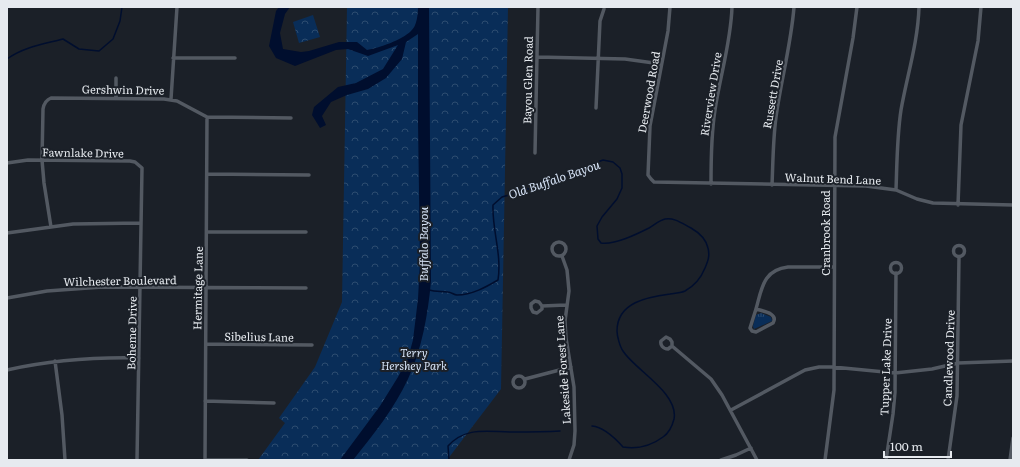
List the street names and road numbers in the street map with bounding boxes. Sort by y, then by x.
street label: Bayou Glen Road [518,36,536,124]
street label: Deerwood Road [633,50,663,134]
street label: Riverview Drive [695,51,725,137]
street label: Russett Drive [758,58,786,130]
street label: Gershwin Drive [82,80,165,98]
street label: Fawnlake Drive [42,143,124,161]
street label: Walnut Bend Lane [785,168,882,188]
street label: Cranbrook Road [817,190,833,276]
street label: Hermitage Lane [188,246,206,330]
street label: Wilchester Boulevard [63,271,177,289]
street label: Boheme Drive [122,296,140,370]
street label: Candlewood Drive [938,309,958,407]
street label: Lakeside Forest Lane [550,315,574,425]
street label: Tupper Lake Drive [875,318,895,416]
street label: Sibelius Lane [224,327,294,345]

